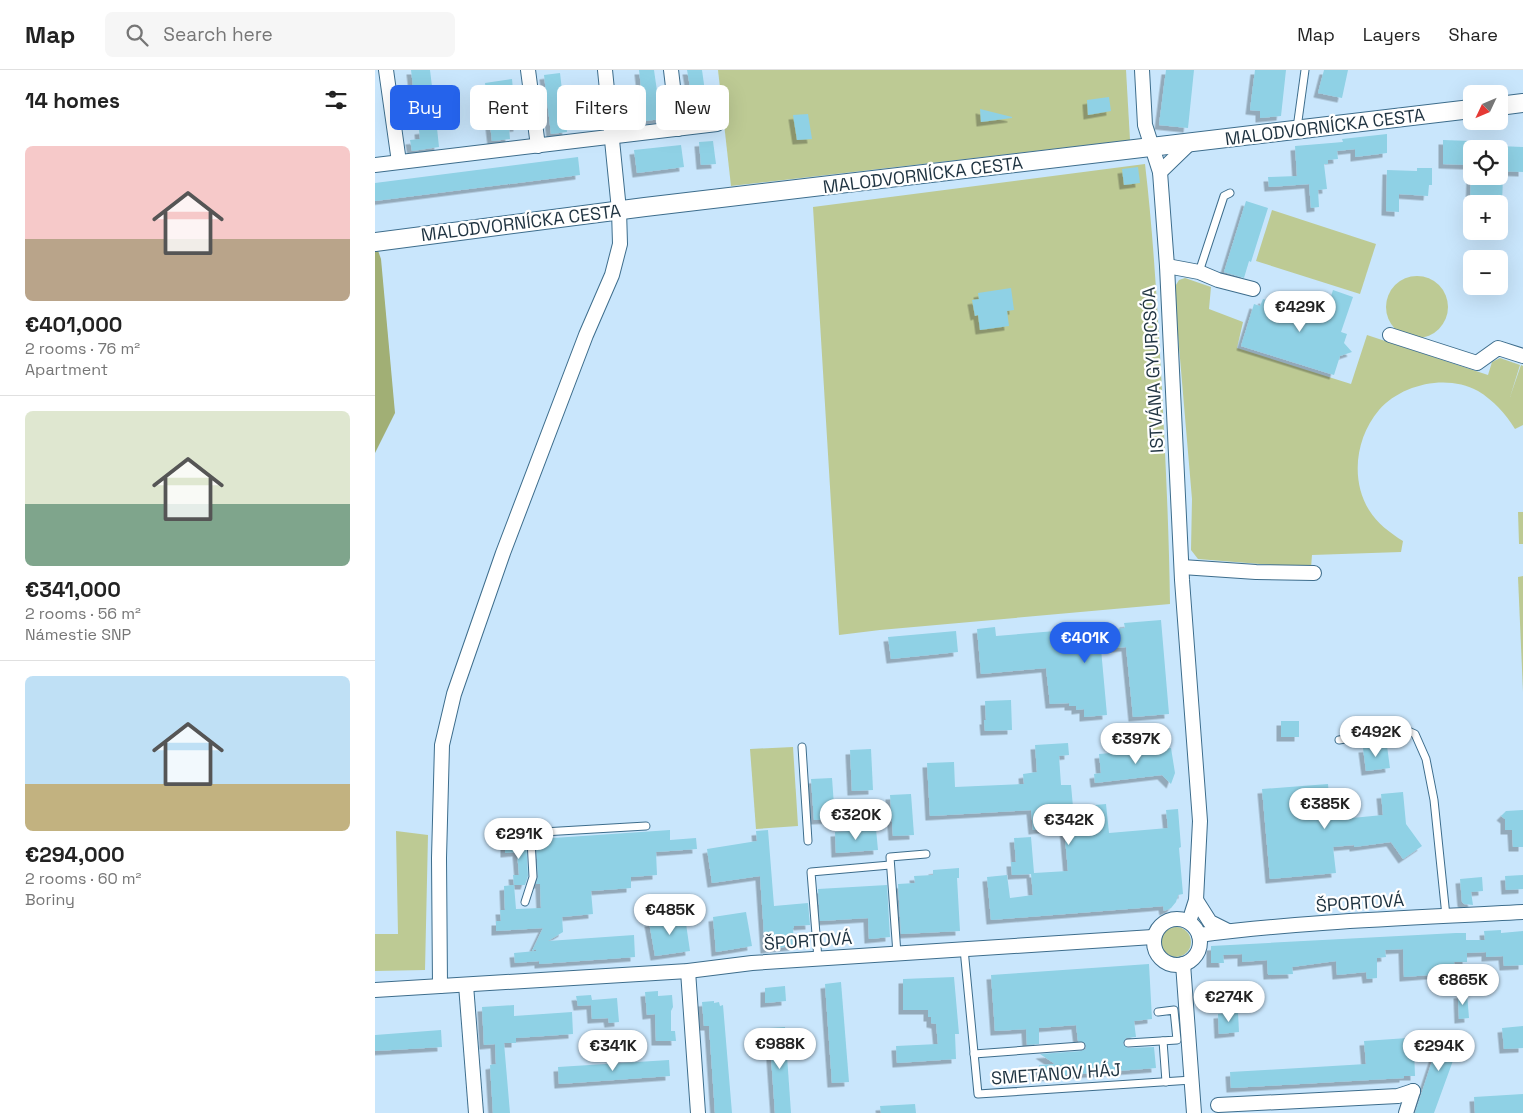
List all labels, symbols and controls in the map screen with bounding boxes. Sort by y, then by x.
search box [105,12,455,57]
text: Map [25,19,75,50]
icon: search [123,21,151,49]
text: Search here [163,22,273,47]
text: Map [1297,23,1335,46]
text: Layers [1363,23,1420,46]
text: Share [1448,23,1498,46]
chip: Buy [390,85,460,130]
chip: Rent [470,85,547,130]
chip: Filters [557,85,646,130]
chip: New [656,85,729,130]
north arrow [1463,85,1507,130]
map controls [1463,85,1508,295]
icon: filters [322,86,350,114]
text: 14 homes [25,87,120,114]
street label: MALODVORNÍCKA CESTA [1224,103,1426,150]
button: locate [1463,140,1508,185]
street label: MALODVORNÍCKA CESTA [822,151,1024,198]
icon: home [143,178,233,268]
button: + [1463,195,1508,240]
street label: MALODVORNÍCKA CESTA [420,199,622,246]
button: − [1463,250,1508,295]
street label: ISTVÁNA GYURCSÓA [1137,286,1168,454]
pin: €429K [1265,290,1335,333]
text: €429K [1275,296,1325,317]
text: €401,000 [25,311,122,338]
text: 2 rooms · 76 m² [25,338,140,359]
text: Apartment [25,359,108,380]
icon: home [143,444,233,534]
text: €341,000 [25,576,121,603]
text: 2 rooms · 56 m² [25,603,141,624]
pin: €401K [1050,622,1120,664]
text: Námestie SNP [25,624,131,645]
text: €401K [1061,627,1109,648]
icon: home [143,709,233,799]
pin: €492K [1341,716,1411,758]
text: €492K [1351,721,1401,742]
pin: €397K [1101,722,1171,765]
text: €397K [1111,728,1161,749]
pin: €385K [1290,788,1360,830]
text: €385K [1300,793,1350,814]
pin: €320K [821,798,891,841]
text: €320K [831,804,881,825]
pin: €342K [1034,804,1104,846]
text: €342K [1044,809,1094,830]
pin: €291K [484,818,554,860]
text: €291K [495,823,543,844]
text: €294,000 [25,841,125,868]
text: 2 rooms · 60 m² [25,868,141,889]
street label: ŠPORTOVÁ [1315,888,1405,917]
text: Boriny [25,889,75,910]
pin: €485K [635,894,705,936]
text: €485K [645,899,695,920]
street label: ŠPORTOVÁ [763,926,853,955]
pin: €865K [1428,964,1498,1006]
text: €865K [1438,969,1488,990]
pin: €274K [1194,980,1264,1023]
text: €274K [1205,986,1253,1007]
pin: €988K [745,1028,815,1070]
pin: €341K [578,1030,648,1072]
pin: €294K [1404,1030,1474,1072]
text: €988K [755,1033,805,1054]
text: €341K [589,1035,637,1056]
text: €294K [1414,1035,1464,1056]
street label: SMETANOV HÁJ [990,1057,1122,1090]

